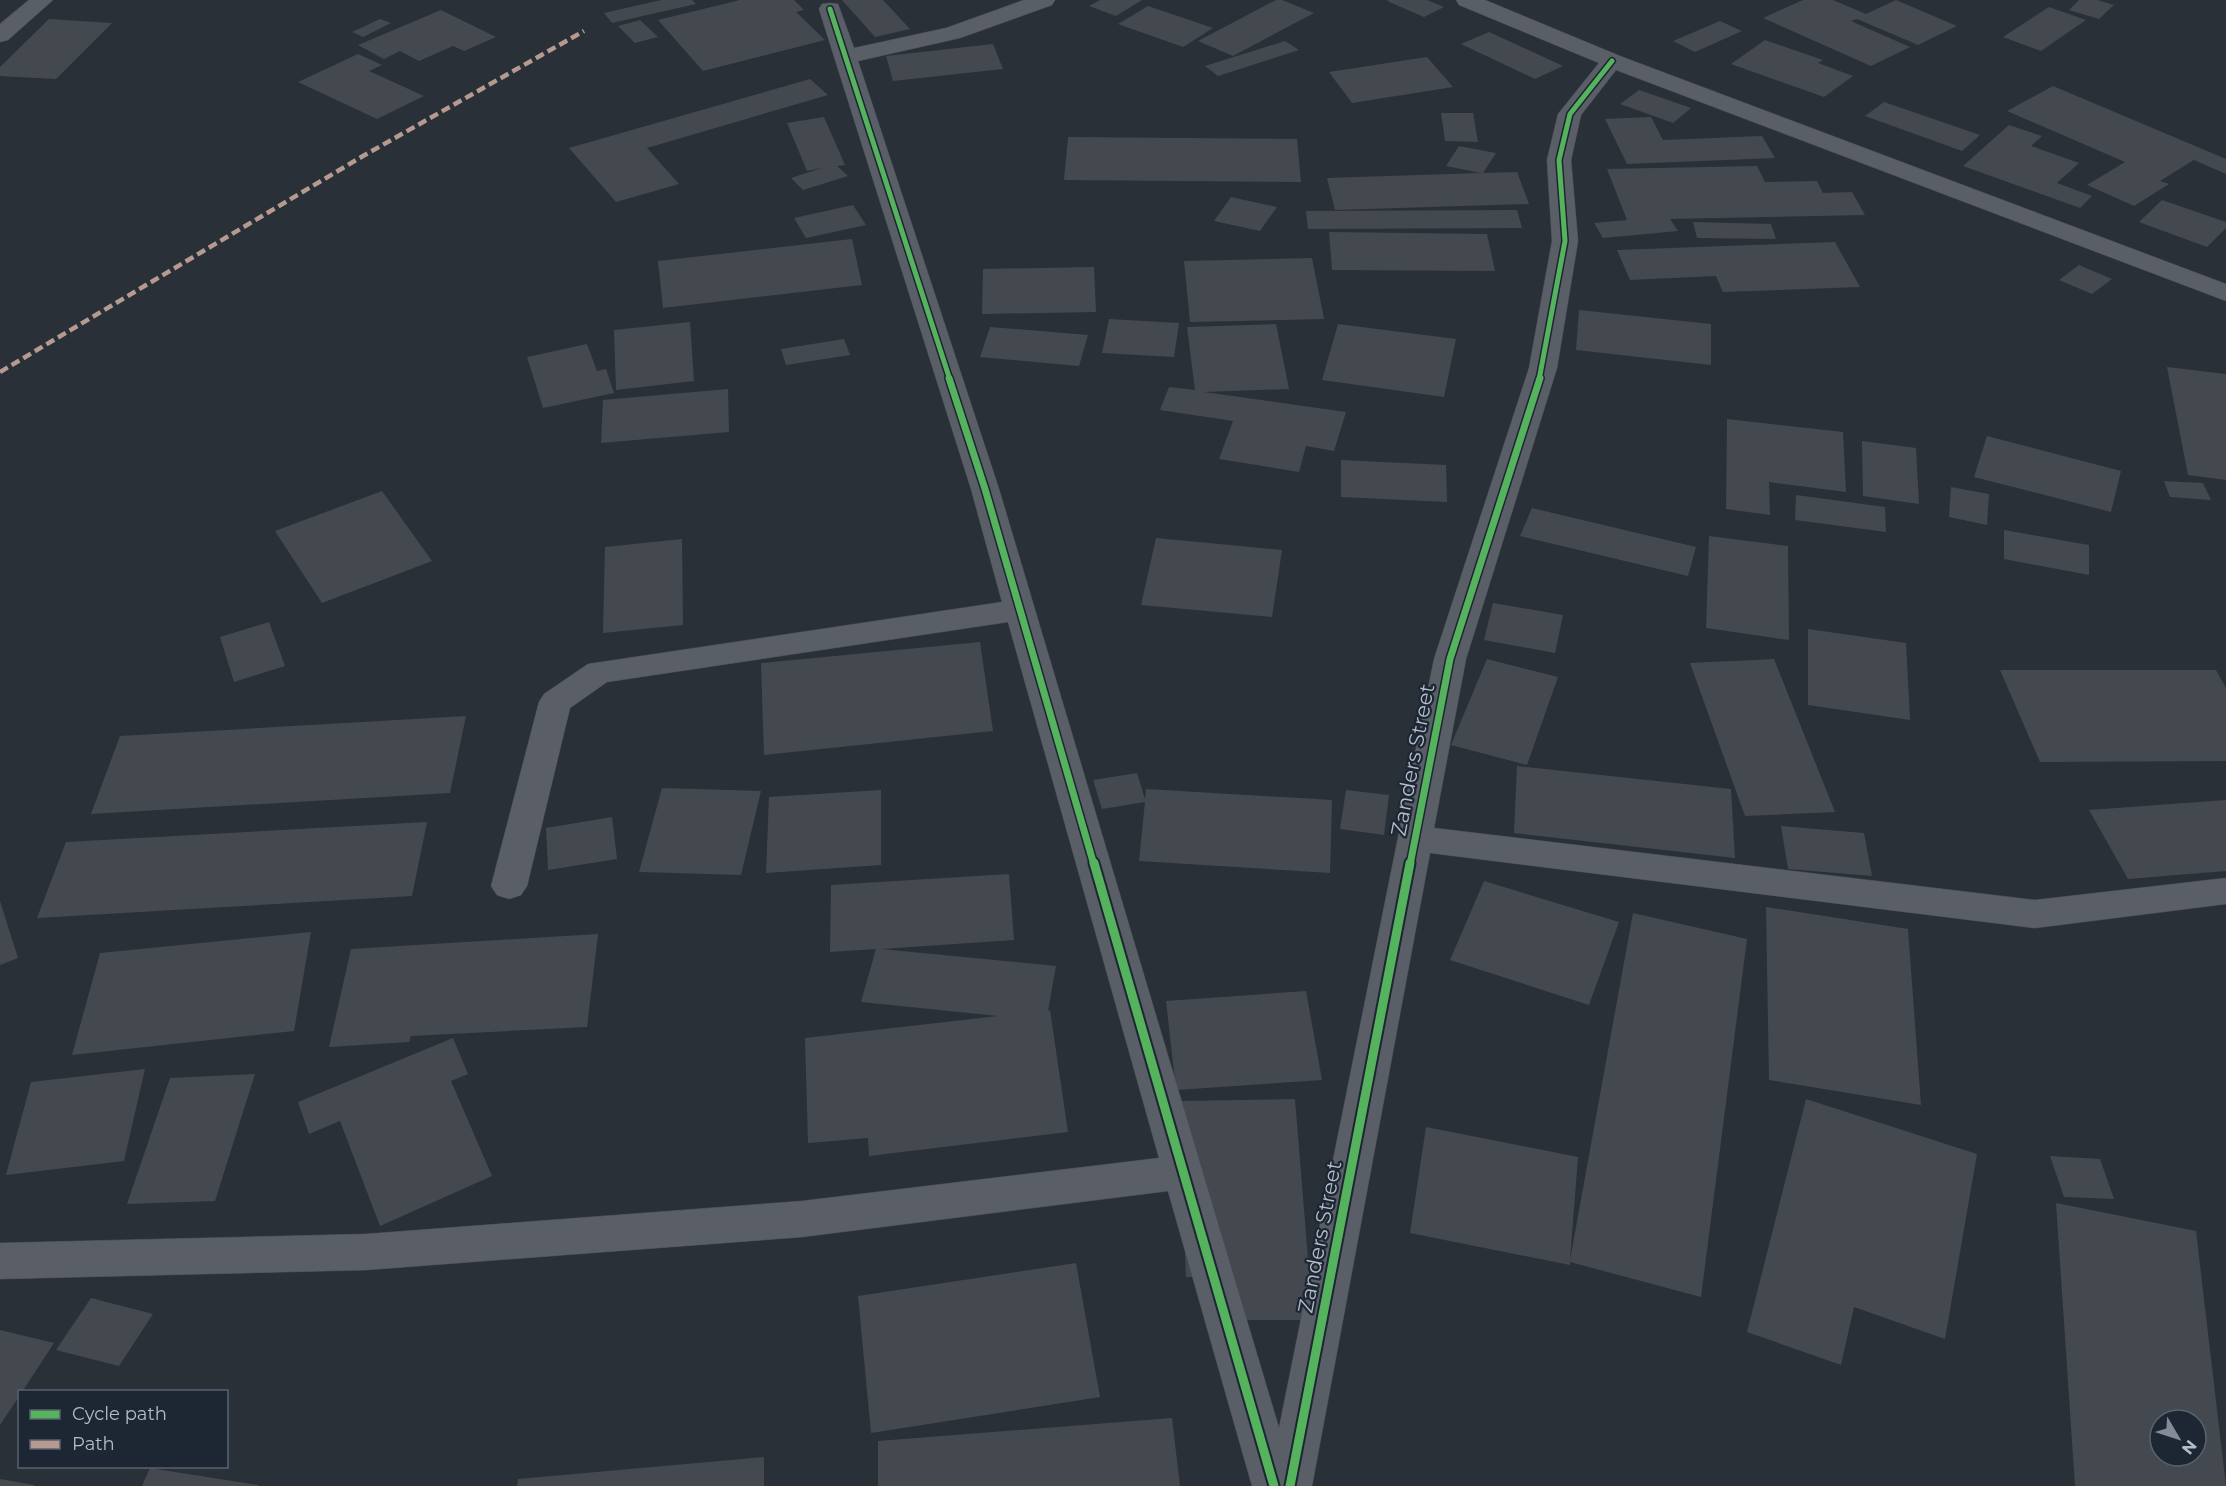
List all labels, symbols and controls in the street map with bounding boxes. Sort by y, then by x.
street label: Zanders Street [1385,682,1440,838]
street label: Zanders Street [1292,1159,1347,1315]
legend [18,1390,228,1468]
text: Cycle path [72,1403,167,1425]
north arrow [2148,1408,2208,1468]
text: Path [72,1433,115,1455]
text: N [2178,1436,2201,1458]

